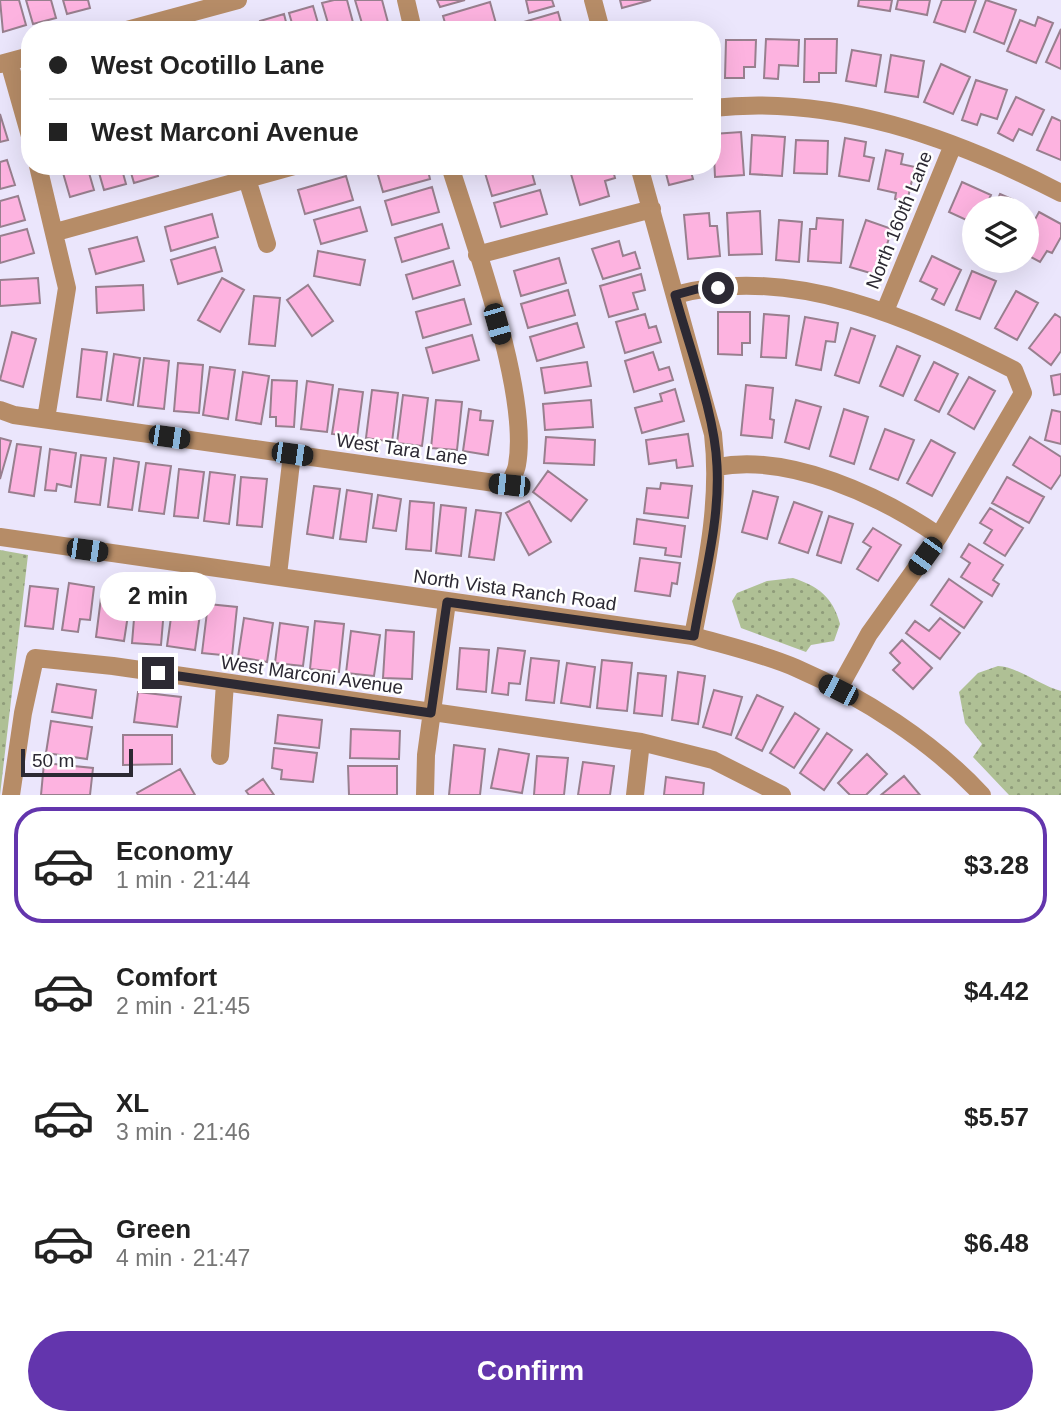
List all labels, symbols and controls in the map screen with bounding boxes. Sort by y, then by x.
text: West Ocotillo Lane [91,50,325,80]
text: West Marconi Avenue [91,117,359,147]
street label: North 160th Lane [862,148,936,292]
map controls [962,196,1039,273]
button: layers [962,196,1039,273]
route start [702,272,734,304]
car [482,301,513,347]
car [147,424,192,450]
street label: West Tara Lane [335,429,469,469]
car [270,441,315,467]
car [488,472,531,498]
car [905,533,946,579]
car [65,537,110,563]
street label: North Vista Ranch Road [412,565,618,615]
callout: 2 min [100,572,216,620]
text: 2 min [128,583,188,609]
street label: West Marconi Avenue [219,652,405,698]
route end [142,657,174,689]
car [815,671,862,709]
scale bar [21,746,133,778]
text: 50 m [32,750,74,771]
icon: car [32,834,95,897]
text: Economy [116,836,233,866]
text: $3.28 [964,850,1029,880]
text: 1 min · 21:44 [116,867,250,893]
icon: car [32,960,95,1023]
text: Comfort [116,962,217,992]
text: $4.42 [964,976,1029,1006]
text: 2 min · 21:45 [116,993,250,1019]
icon: car [32,1086,95,1149]
text: XL [116,1088,149,1118]
text: $5.57 [964,1102,1029,1132]
text: 3 min · 21:46 [116,1119,250,1145]
icon: car [32,1212,95,1275]
text: Green [116,1214,191,1244]
text: $6.48 [964,1228,1029,1258]
text: 4 min · 21:47 [116,1245,250,1271]
button: Confirm [28,1331,1033,1411]

